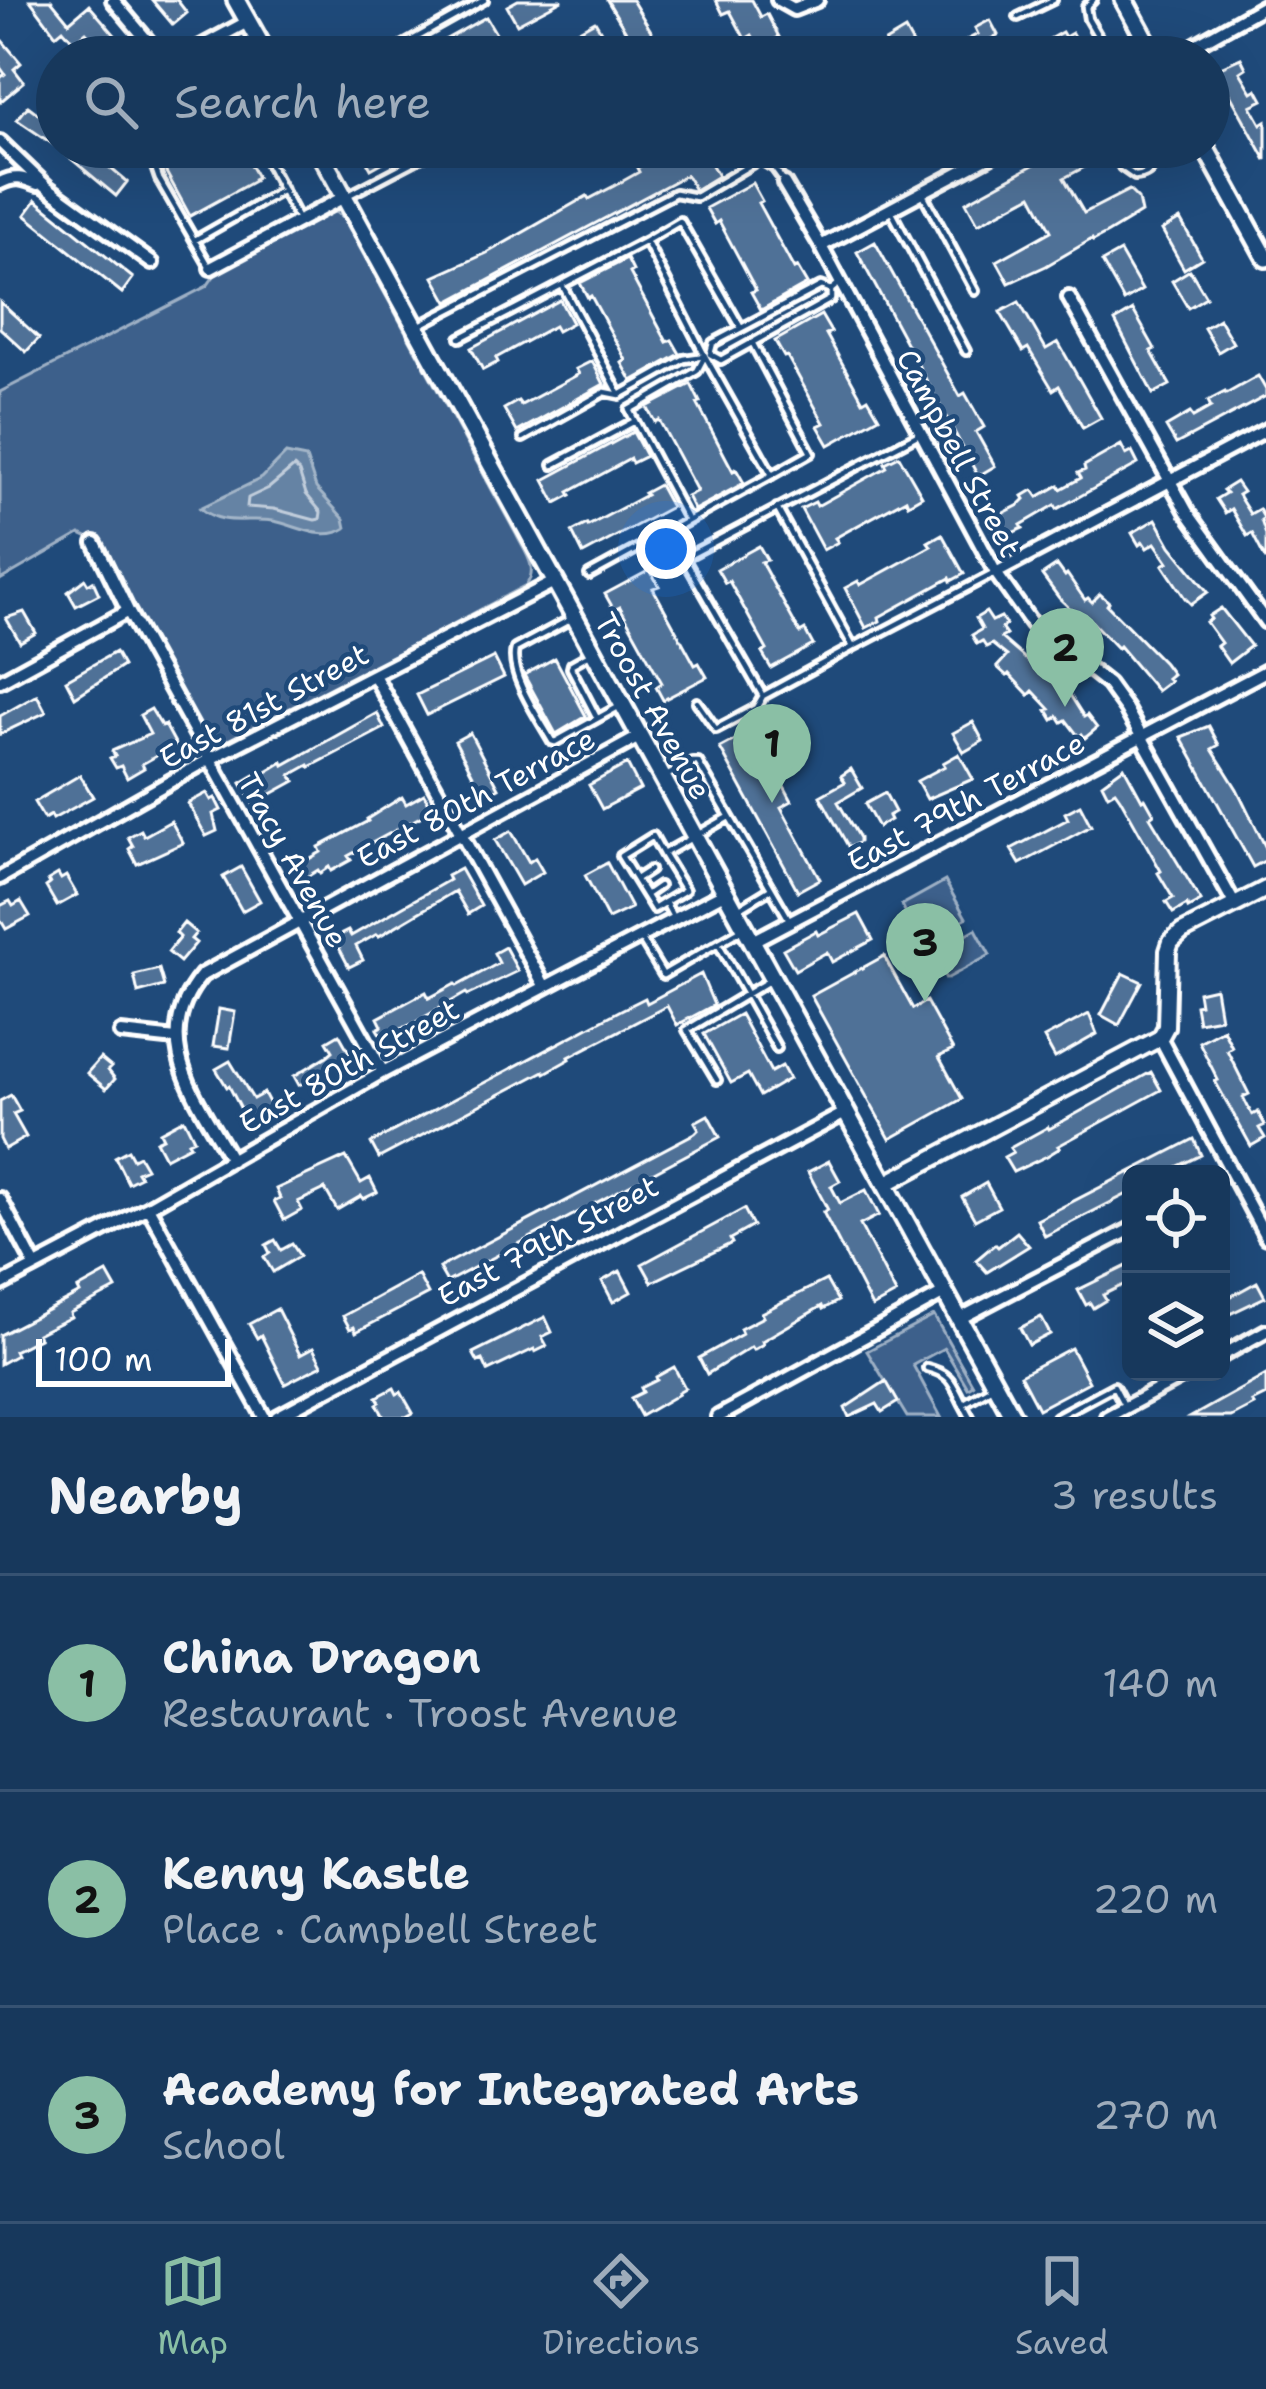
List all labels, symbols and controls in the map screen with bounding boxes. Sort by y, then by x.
search box [36,36,1230,168]
icon: search [78,69,144,135]
text: Search here [174,72,431,132]
street label: Campbell Street [887,342,1031,564]
your location [636,519,696,579]
street label: Troost Avenue [585,605,721,807]
pin: 2 [1026,608,1104,707]
street label: East 81st Street [152,634,376,778]
pin: 1 [733,704,811,803]
street label: East 80th Terrace [350,718,602,878]
street label: East 79th Terrace [840,722,1092,882]
street label: Tracy Avenue [228,765,358,955]
pin: 3 [886,903,964,1002]
street label: East 80th Street [232,989,466,1143]
street label: East 79th Street [430,1165,666,1317]
map controls [1122,1165,1230,1381]
button: locate [1122,1165,1230,1273]
button: layers [1122,1273,1230,1381]
scale bar [36,1333,231,1386]
text: 100 m [54,1337,153,1382]
text: Nearby [48,1461,243,1529]
text: 3 results [1051,1469,1218,1521]
text: China Dragon [162,1627,481,1687]
text: 1 [78,1657,96,1709]
text: 140 m [1102,1657,1218,1709]
text: Restaurant · Troost Avenue [162,1687,679,1739]
text: Kenny Kastle [162,1843,470,1903]
text: 2 [73,1873,101,1925]
text: 220 m [1092,1873,1218,1925]
text: Place · Campbell Street [162,1903,598,1955]
text: Academy for Integrated Arts [162,2059,859,2119]
text: 3 [73,2089,101,2141]
text: 270 m [1093,2089,1218,2141]
text: School [162,2119,285,2171]
tab: Map [157,2248,228,2365]
tab: Directions [543,2248,700,2365]
tab: Saved [1015,2248,1109,2365]

